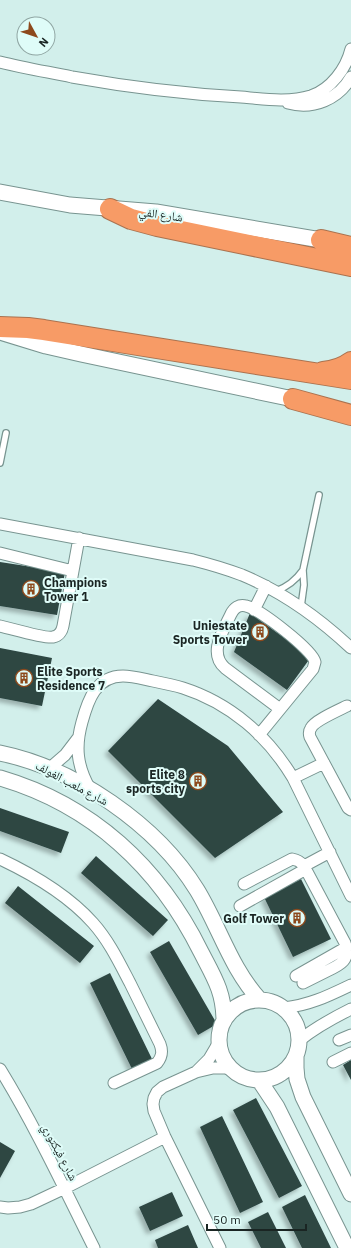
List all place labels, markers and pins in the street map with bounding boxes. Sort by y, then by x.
place label: Champions Tower 1 [44,575,107,604]
building icon: Champions Tower 1 [21,579,41,599]
place label: Uniestate Sports Tower [173,618,247,647]
building icon: Uniestate Sports Tower [250,622,270,642]
place label: Elite Sports Residence 7 [37,664,105,693]
building icon: Elite Sports Residence 7 [14,668,34,688]
place label: Elite 8 sports city [126,767,186,796]
building icon: Elite 8 sports city [188,771,208,791]
building icon: Golf Tower [287,908,307,928]
place label: Golf Tower [223,911,284,926]

